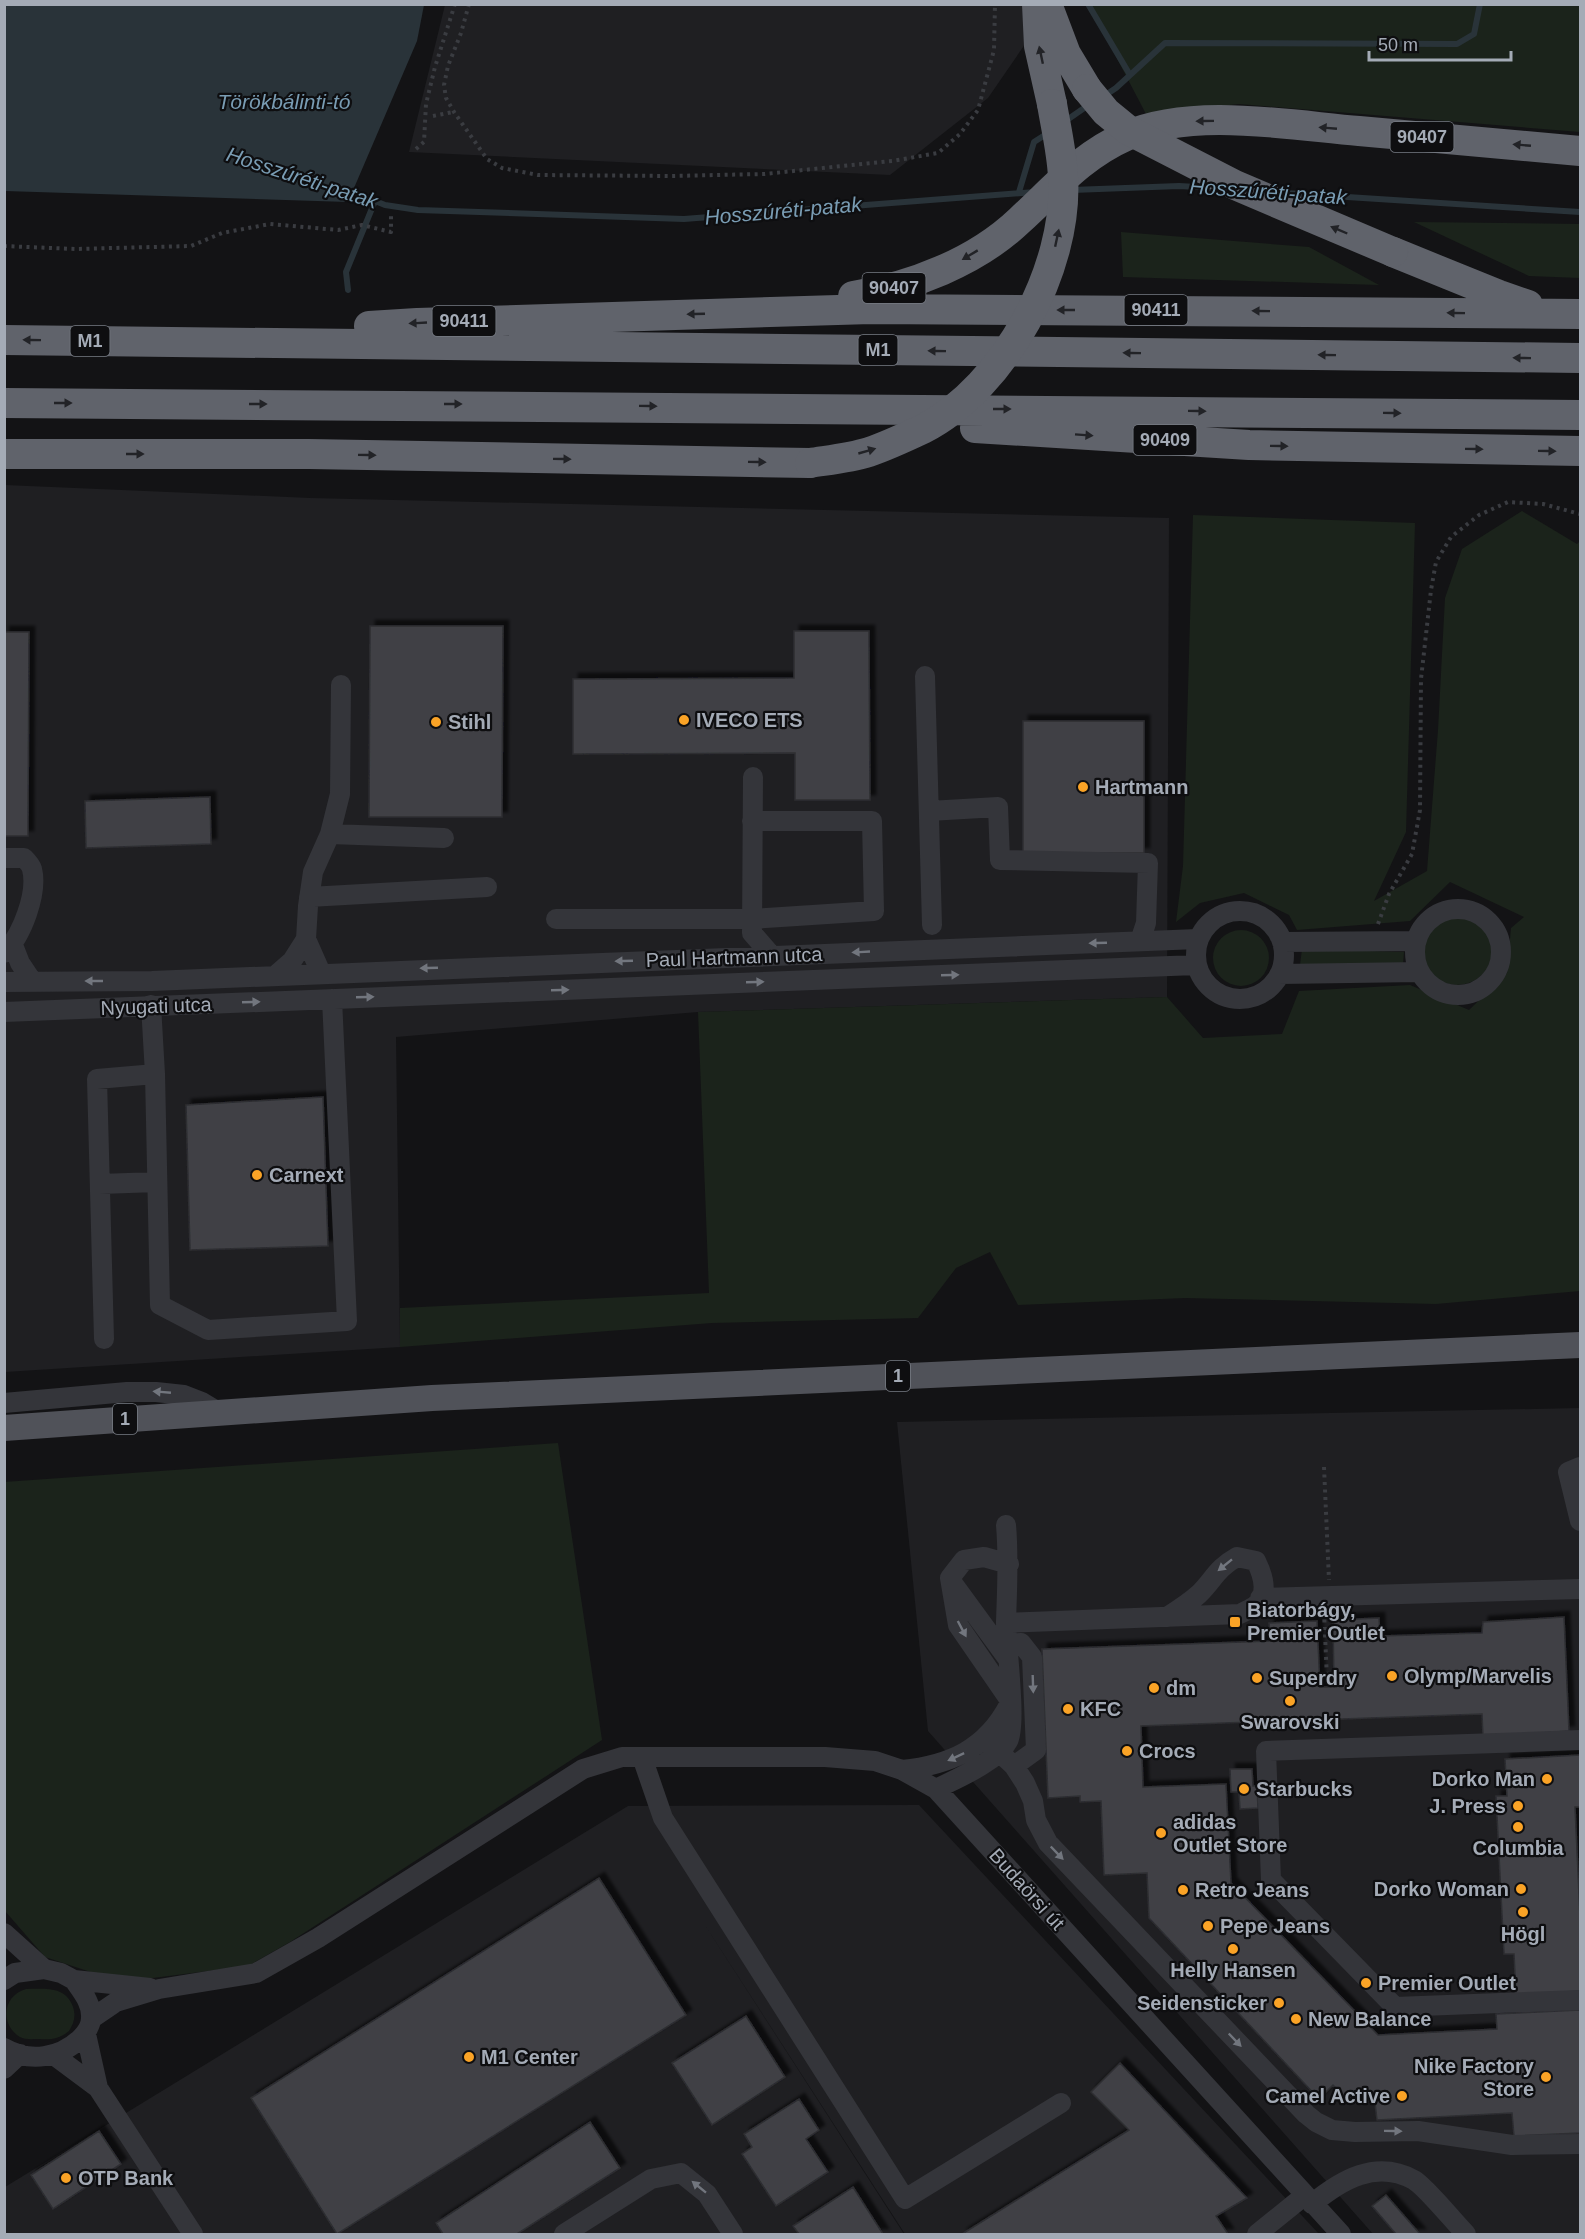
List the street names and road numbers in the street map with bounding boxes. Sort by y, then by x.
road number: 90407 [1390,122,1454,152]
road number: 90407 [862,273,926,303]
road number: 90411 [1124,295,1188,325]
road number: 90411 [432,306,496,336]
road number: M1 [70,326,110,356]
road number: M1 [858,335,898,365]
road number: 90409 [1134,425,1196,455]
street label: Paul Hartmann utca [645,943,824,971]
street label: Nyugati utca [100,993,213,1019]
road number: 1 [886,1361,910,1391]
road number: 1 [113,1404,137,1434]
street label: Budaörsi út [985,1844,1069,1934]

